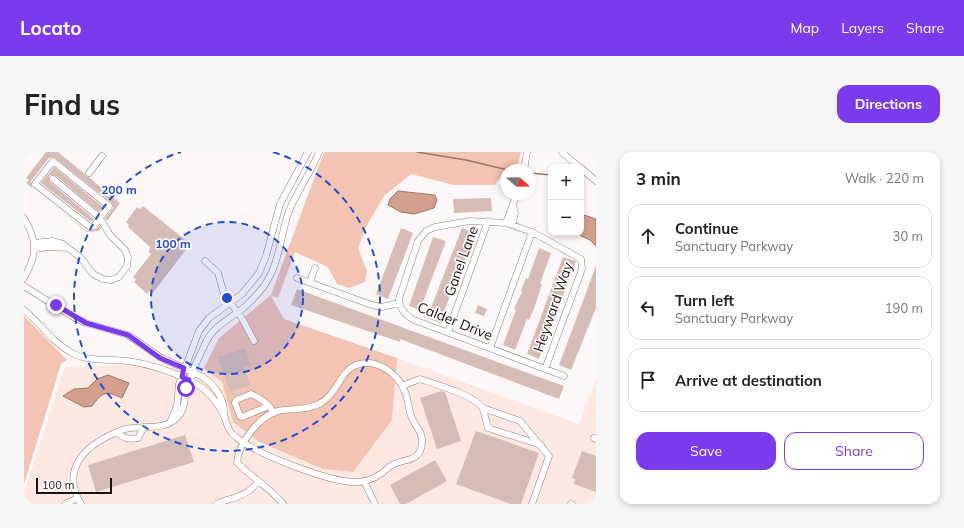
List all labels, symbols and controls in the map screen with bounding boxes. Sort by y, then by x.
text: Locato [20,16,81,40]
text: Map [790,19,819,37]
text: Layers [841,19,884,37]
text: Share [906,19,944,37]
button: Directions [837,85,940,123]
text: Find us [24,87,120,122]
north arrow [500,164,536,200]
map controls [548,164,584,236]
button: + [548,164,584,200]
text: 3 min [636,168,681,189]
text: Walk · 220 m [845,170,924,186]
text: 200 m [101,182,137,197]
button: − [548,200,584,236]
text: Continue [675,219,738,238]
street label: Ganel Lane [440,223,482,299]
icon: ahead [637,225,659,247]
text: 30 m [893,228,923,244]
text: 100 m [155,236,191,251]
text: Sanctuary Parkway [675,238,793,254]
street label: Heyward Way [529,259,577,354]
centre of rings [220,291,234,305]
text: Turn left [675,291,734,310]
route end [47,296,65,314]
icon: left [637,297,659,319]
street label: Calder Drive [415,298,495,344]
text: 190 m [885,300,923,316]
text: Sanctuary Parkway [675,310,793,326]
icon: arrive [637,369,659,391]
text: Arrive at destination [675,371,822,390]
route start [177,379,195,397]
button: Save [636,432,776,470]
button: Share [784,432,924,470]
scale bar [36,476,112,495]
text: 100 m [42,478,74,492]

